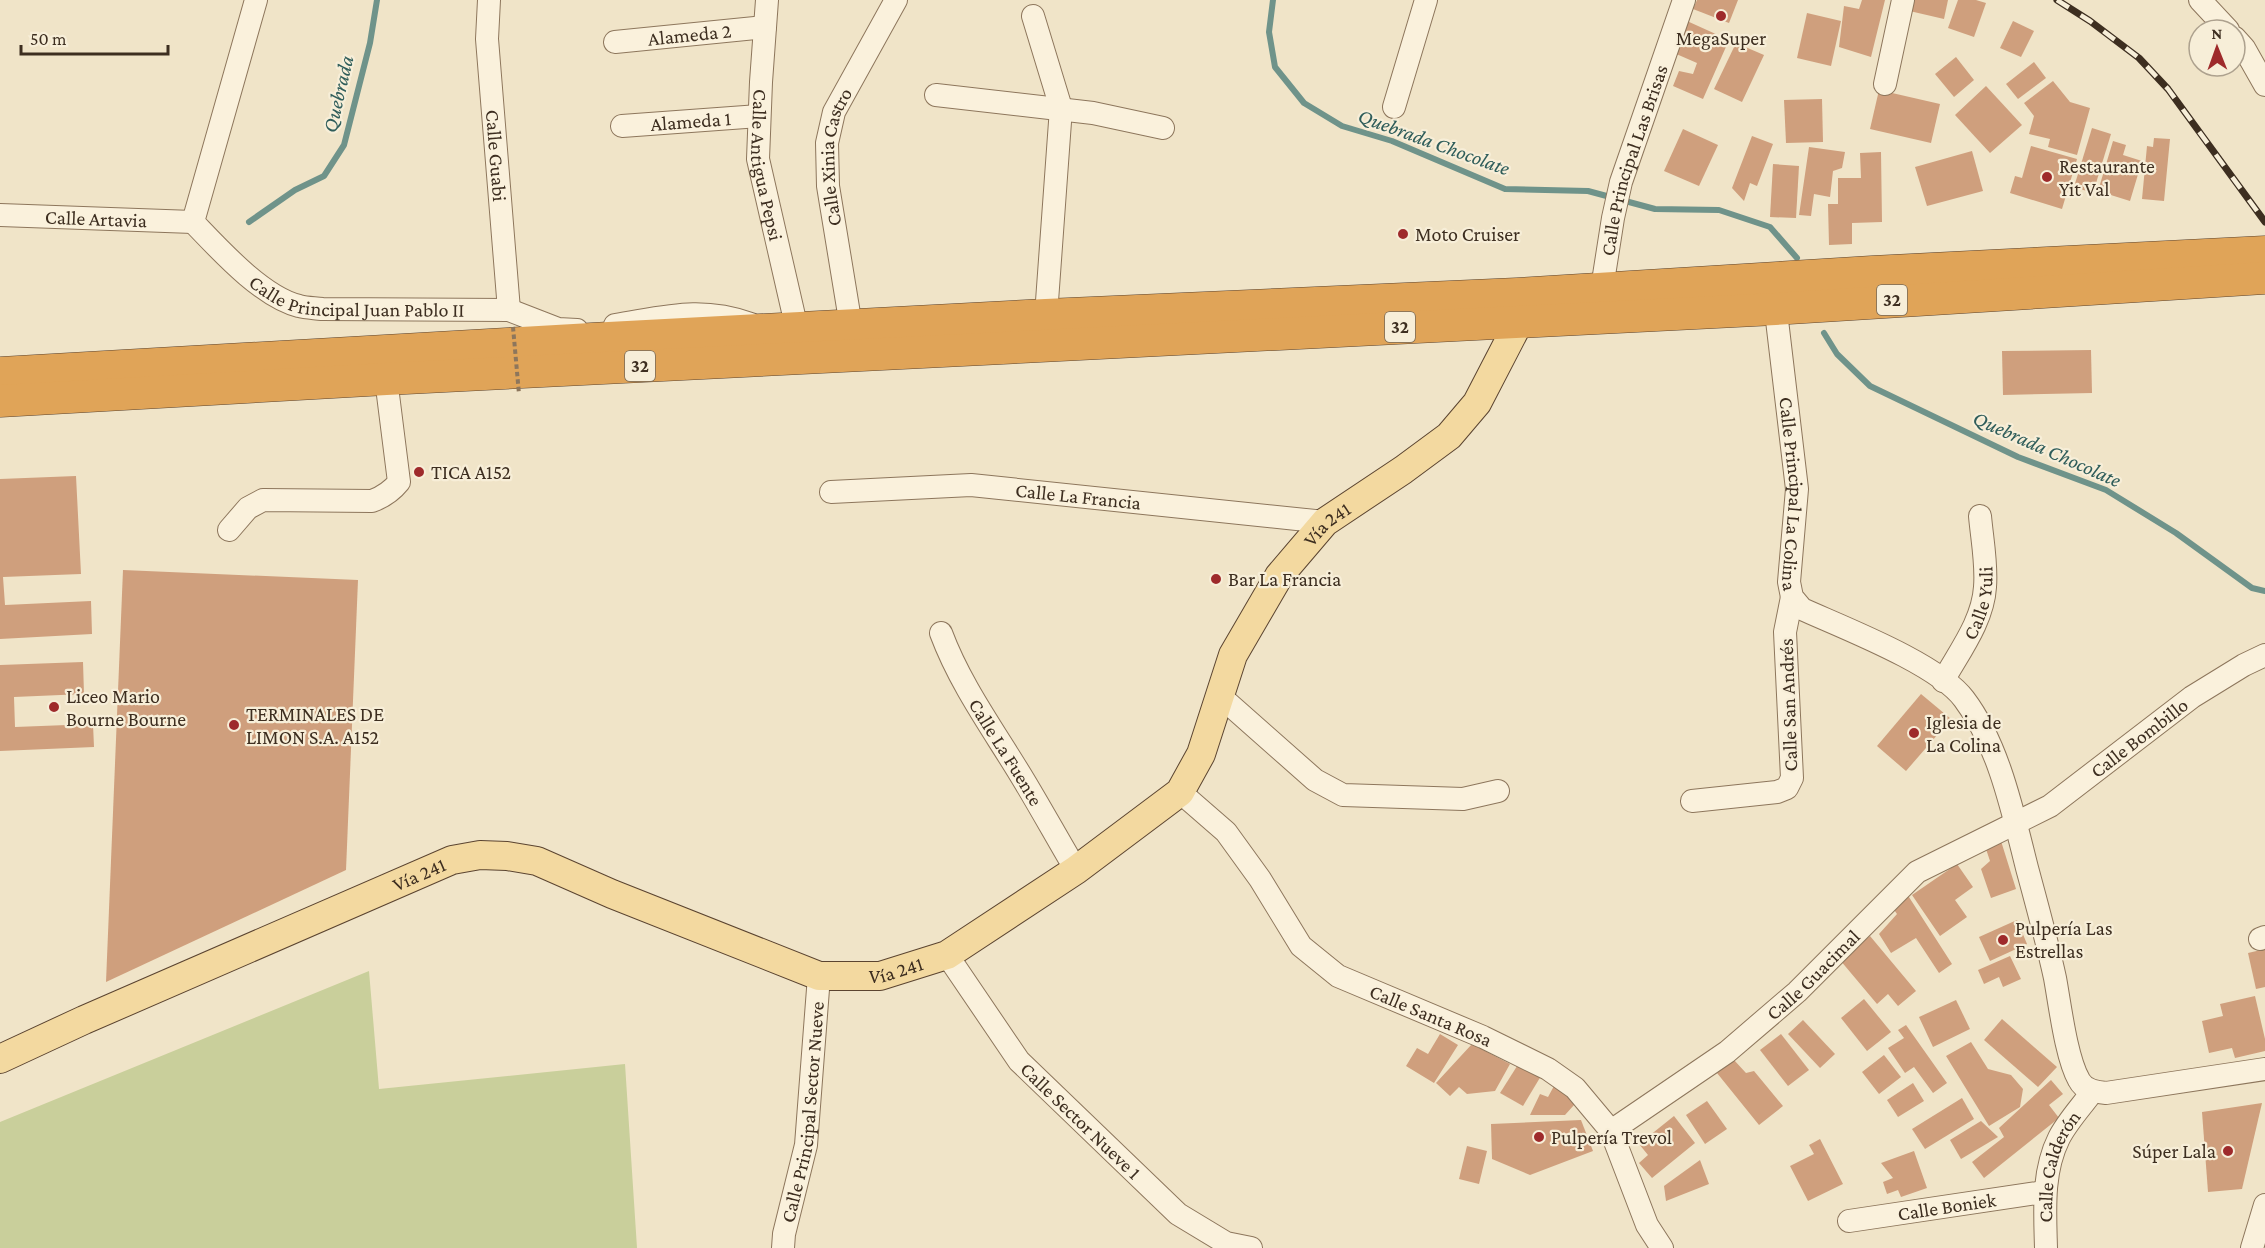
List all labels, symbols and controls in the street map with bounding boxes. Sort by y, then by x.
marker: MegaSuper [1714,9,1728,23]
scale bar [21,18,168,56]
north arrow [2187,18,2247,78]
street label: Alameda 2 [647,19,732,50]
text: N [2211,25,2222,42]
place label: MegaSuper [1676,27,1766,50]
text: 50 m [30,29,67,49]
water label: Quebrada [317,53,359,135]
street label: Calle Principal Las Brisas [1596,61,1672,257]
street label: Calle Xinia Castro [816,84,856,228]
street label: Calle Antigua Pepsi [747,89,787,243]
water label: Quebrada Chocolate [1355,103,1513,181]
street label: Alameda 1 [650,107,732,135]
street label: Calle Guabi [482,109,511,202]
place label: Restaurante Yit Val [2059,155,2155,200]
marker: Restaurante Yit Val [2040,170,2054,184]
street label: Calle Artavia [45,206,147,231]
place label: Moto Cruiser [1415,223,1520,245]
marker: Moto Cruiser [1396,227,1410,241]
street label: Calle Principal Juan Pablo II [245,271,464,321]
road number: 32 [1877,285,1907,315]
road number: 32 [1385,312,1415,342]
road number: 32 [625,351,655,381]
street label: Calle Principal La Colina [1775,396,1808,593]
water label: Quebrada Chocolate [1969,406,2125,492]
place label: TICA A152 [431,461,511,483]
marker: TICA A152 [412,465,426,479]
street label: Calle La Francia [1014,479,1142,514]
street label: Vía 241 [1299,497,1354,550]
street label: Calle Yuli [1958,566,1997,643]
place label: Bar La Francia [1228,568,1341,590]
marker: Bar La Francia [1209,572,1223,586]
street label: Calle San Andrés [1775,638,1801,772]
place label: Liceo Mario Bourne Bourne [66,685,186,730]
street label: Calle Bombillo [2086,693,2192,782]
street label: Calle La Fuente [965,695,1047,810]
marker: Liceo Mario Bourne Bourne [47,700,61,714]
place label: TERMINALES DE LIMON S.A. A152 [246,703,384,748]
place label: Iglesia de La Colina [1926,711,2001,756]
marker: TERMINALES DE LIMON S.A. A152 [227,718,241,732]
marker: Iglesia de La Colina [1907,726,1921,740]
street label: Vía 241 [389,853,449,896]
place label: Pulpería Las Estrellas [2015,917,2113,962]
street label: Calle Guacimal [1762,925,1864,1024]
marker: Pulpería Las Estrellas [1996,933,2010,947]
street label: Vía 241 [869,952,926,987]
street label: Calle Santa Rosa [1366,980,1496,1051]
street label: Calle Principal Sector Nueve [776,1000,828,1225]
street label: Calle Sector Nueve 1 [1016,1058,1146,1183]
street label: Calle Calderón [2034,1106,2085,1223]
place label: Pulpería Trevol [1551,1126,1672,1149]
marker: Pulpería Trevol [1532,1130,1546,1144]
place label: Súper Lala [2132,1140,2216,1163]
marker: Súper Lala [2221,1144,2235,1158]
street label: Calle Boniek [1896,1188,1998,1225]

